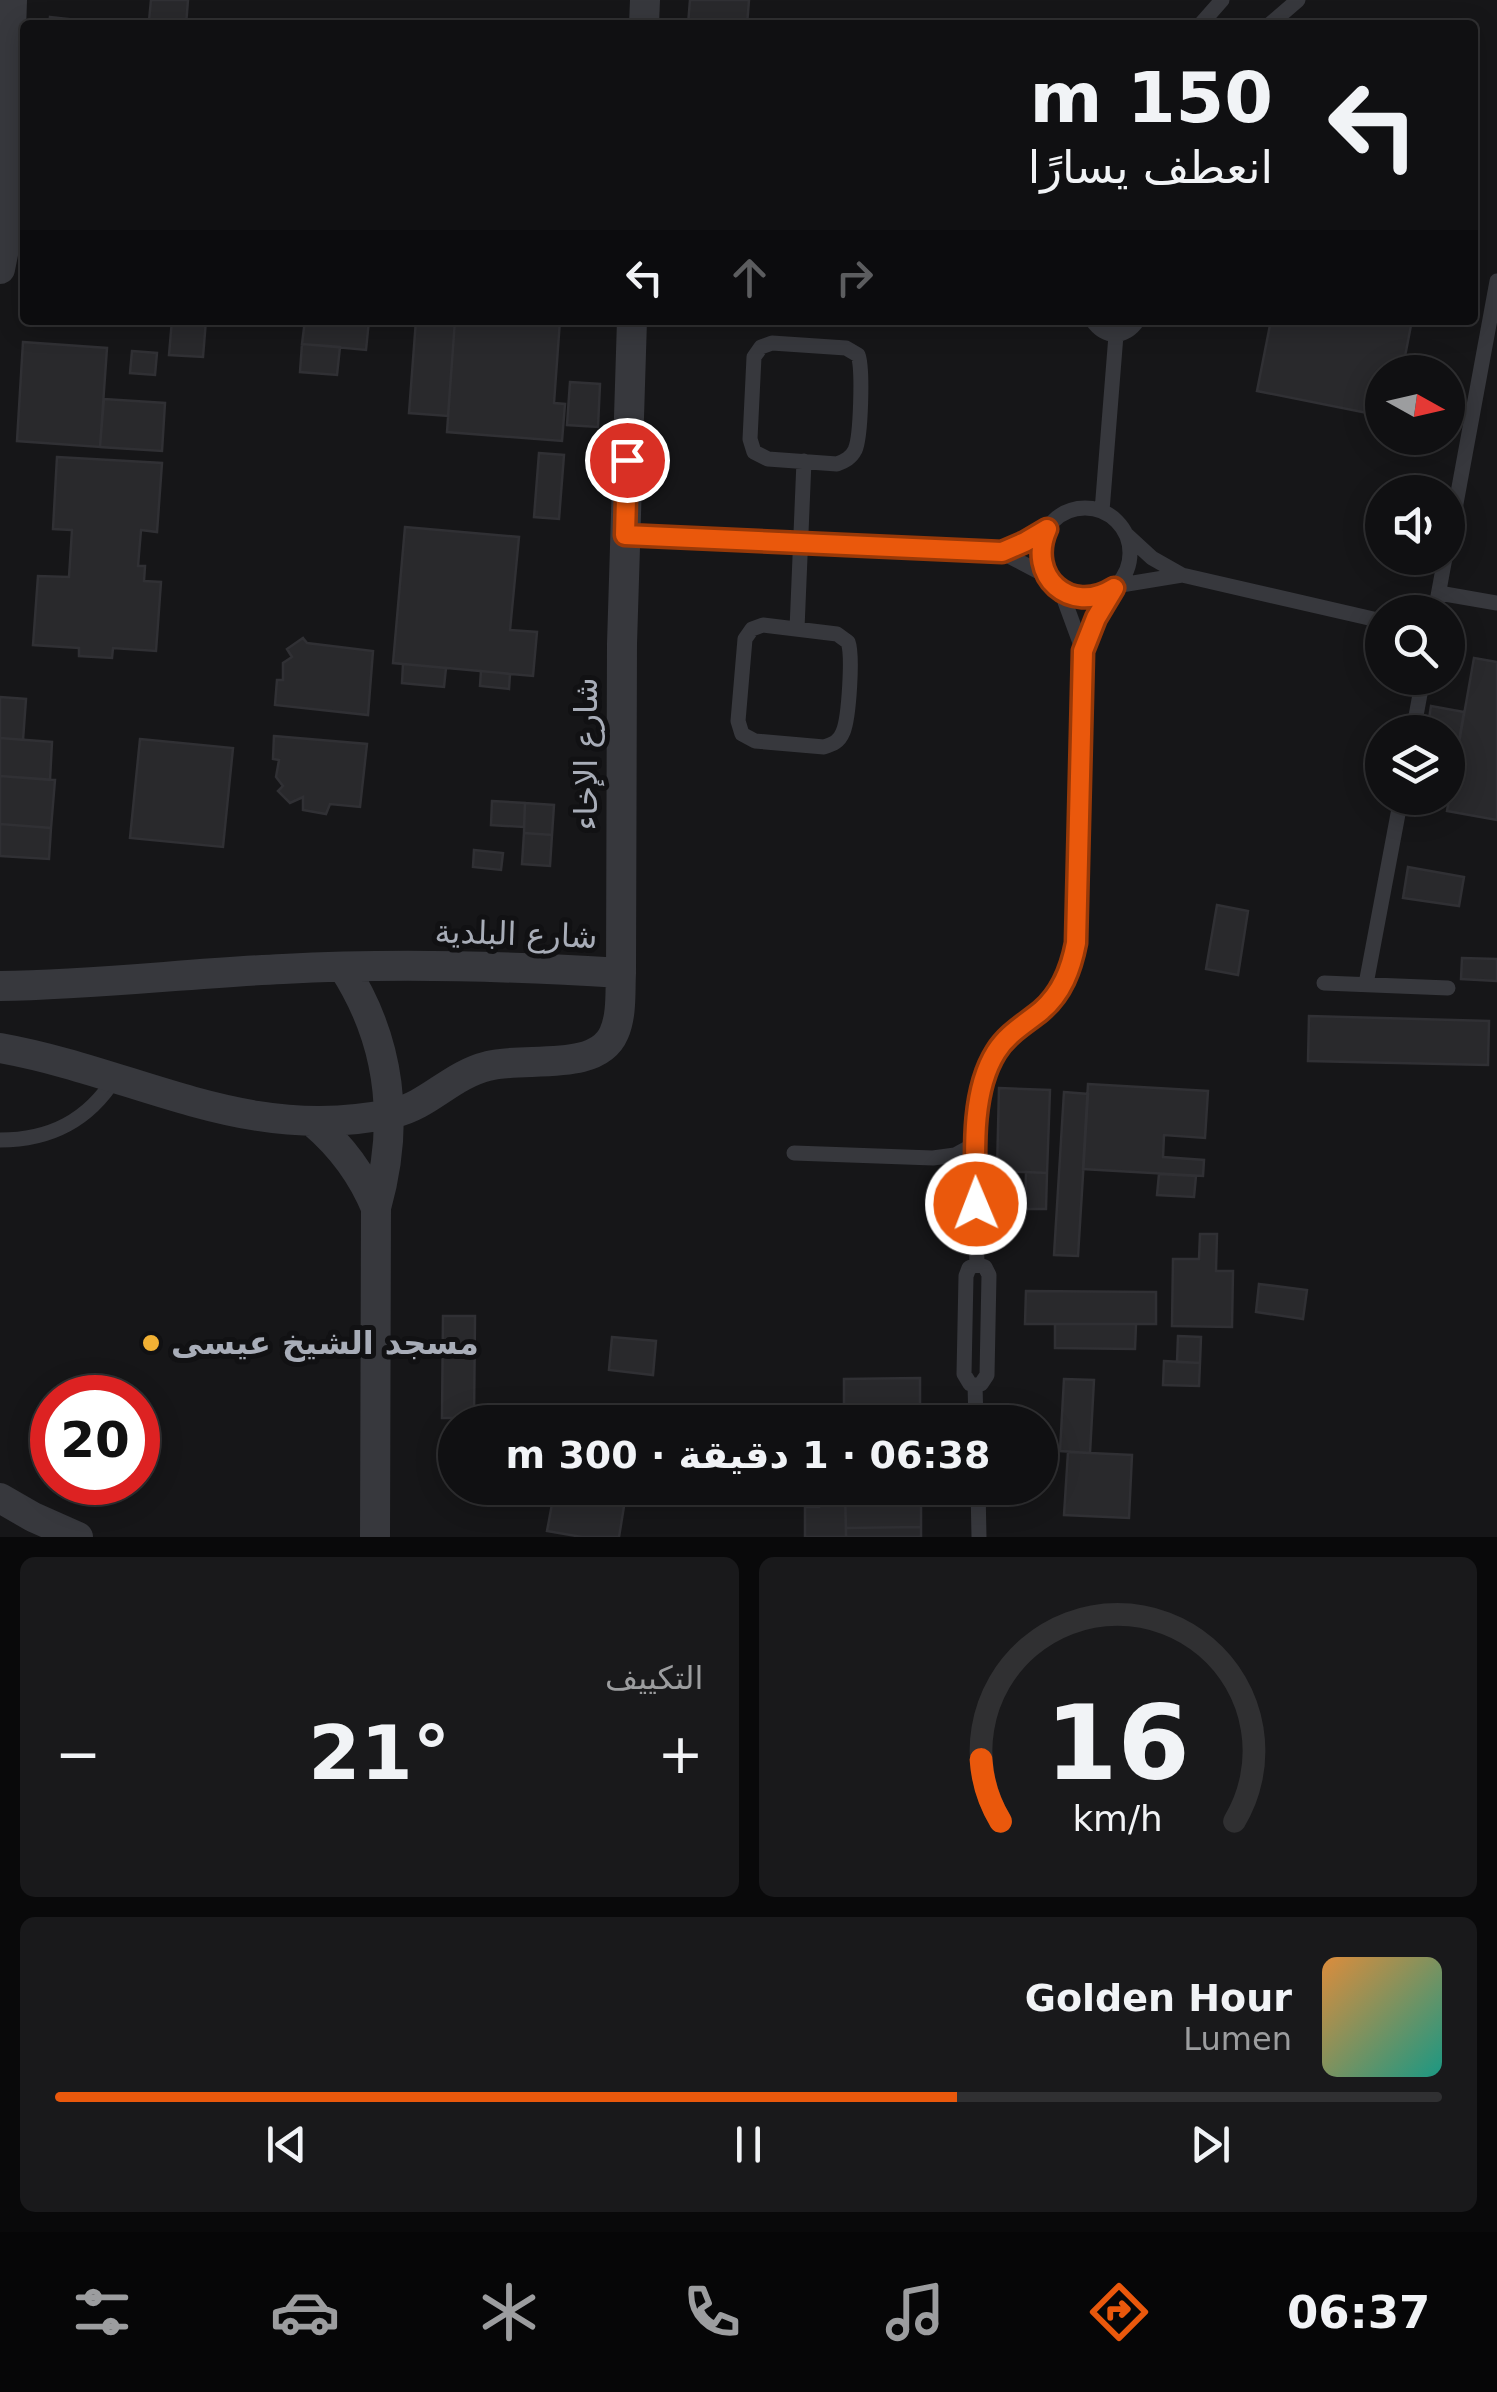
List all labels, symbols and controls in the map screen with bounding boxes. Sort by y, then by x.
text: 150 m [1030,57,1273,139]
icon: left [1308,60,1438,190]
text: انعطف يسارًا [1028,141,1273,194]
icon: left [617,250,672,305]
icon: ahead [722,250,777,305]
icon: right [827,250,882,305]
north arrow [1365,355,1465,455]
map controls [1365,355,1465,815]
pin [585,418,670,503]
icon: arrive [600,433,655,488]
button: sound [1365,475,1465,575]
button: search [1365,595,1465,695]
street label: شارع الإخاء [567,678,605,831]
button: layers [1365,715,1465,815]
street label: شارع البلدية [434,912,598,956]
position arrow [924,1152,1028,1256]
place label: مسجد الشيخ عيسى [171,1324,479,1362]
marker: مسجد الشيخ عيسى [140,1332,162,1354]
speed limit sign: 20 [30,1375,160,1505]
text: 06:38 · 1 دقيقة · 300 m [506,1433,990,1477]
text: التكييف [605,1659,704,1697]
text: 16 [1045,1682,1190,1804]
text: 21° [308,1709,450,1797]
text: − [55,1722,101,1786]
text: + [657,1722,704,1786]
text: km/h [1073,1798,1163,1839]
text: Golden Hour [1025,1976,1292,2020]
text: Lumen [1183,2020,1292,2058]
icon: previous [259,2117,314,2172]
icon: pause [721,2117,776,2172]
icon: next [1183,2117,1238,2172]
icon: filters [67,2277,137,2347]
icon: car [270,2277,340,2347]
icon: climate [474,2277,544,2347]
icon: phone [677,2277,747,2347]
icon: music [880,2277,950,2347]
icon: directions [1084,2277,1154,2347]
text: 06:37 [1287,2286,1430,2339]

